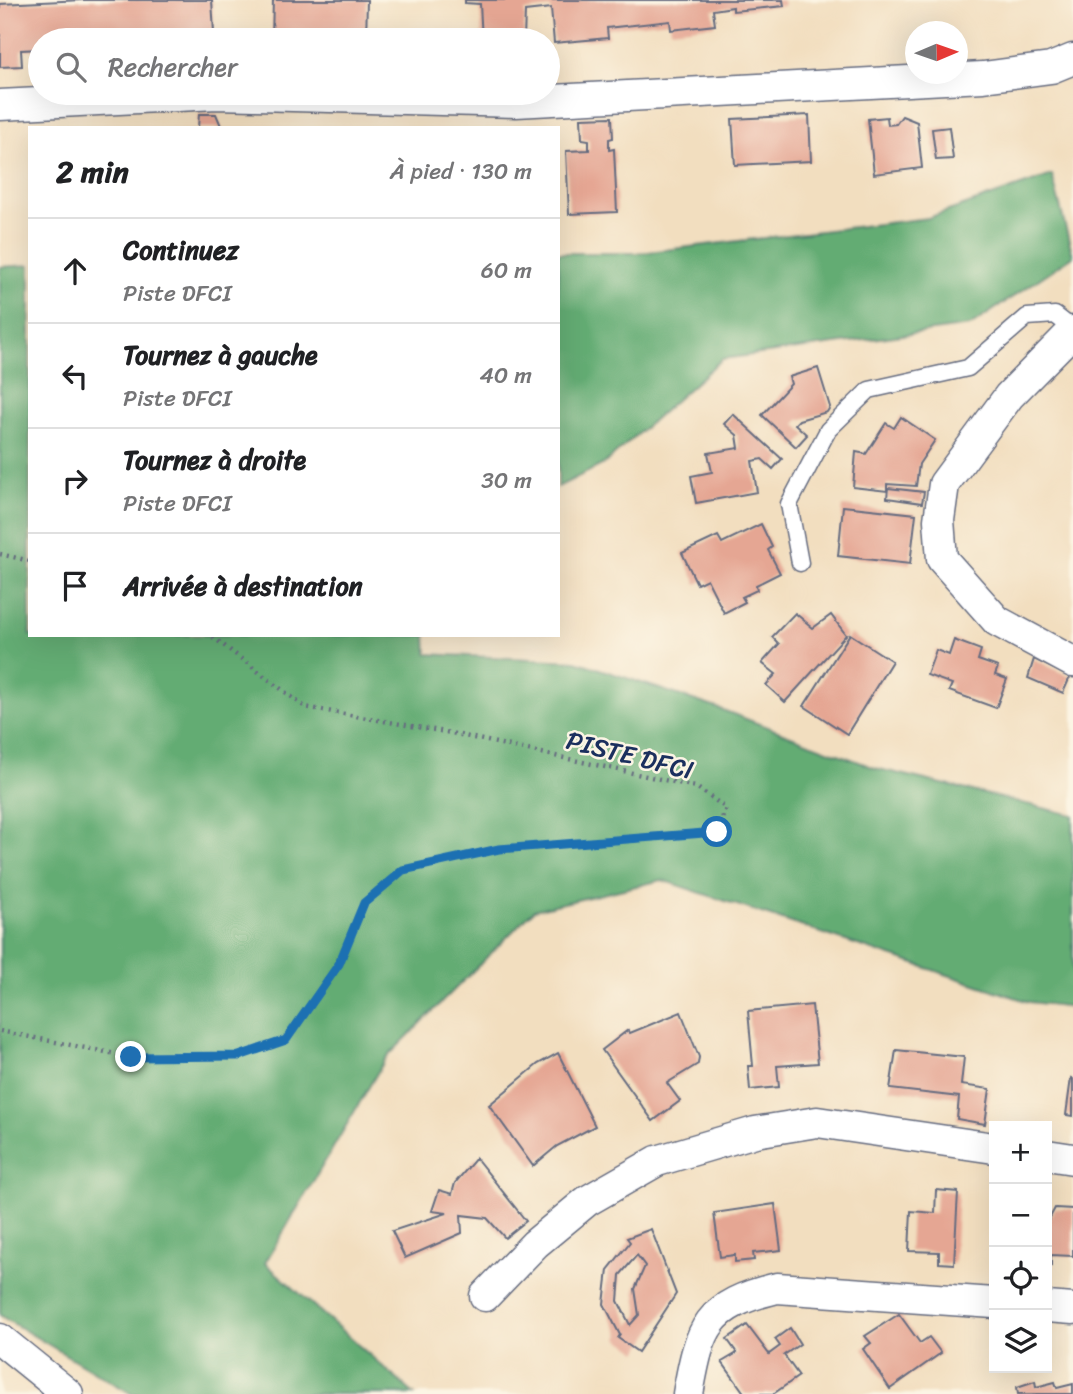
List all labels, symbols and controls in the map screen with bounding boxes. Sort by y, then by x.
north arrow [905,21,968,84]
search box [28,28,560,105]
text: Rechercher [108,44,238,90]
icon: search [52,48,90,86]
text: 2 min [56,145,129,199]
text: À pied · 130 m [390,151,532,192]
text: Continuez [123,227,239,273]
text: 60 m [481,250,532,291]
icon: ahead [56,252,94,290]
text: Piste DFCI [123,273,232,314]
text: Tournez à gauche [123,332,318,378]
text: 40 m [479,355,532,396]
icon: left [56,357,94,395]
text: Piste DFCI [123,378,232,419]
text: Tournez à droite [123,437,306,483]
text: 30 m [481,460,532,501]
icon: right [56,462,94,500]
text: Piste DFCI [123,483,232,524]
text: Arrivée à destination [123,563,363,609]
icon: arrive [56,567,94,605]
street label: PISTE DFCI [561,717,699,793]
route start [701,816,732,847]
route end [115,1041,146,1072]
map controls [989,1121,1052,1373]
button: + [989,1121,1052,1184]
button: − [989,1184,1052,1247]
button: locate [989,1247,1052,1310]
button: layers [989,1310,1052,1373]

